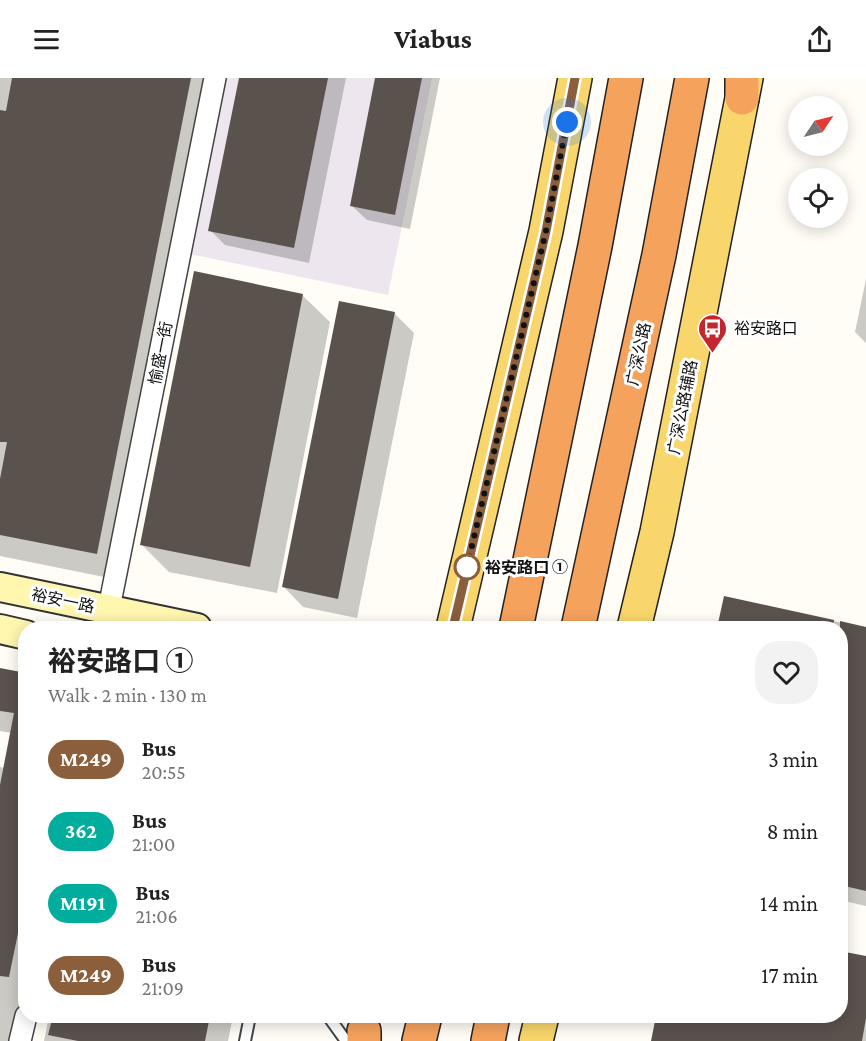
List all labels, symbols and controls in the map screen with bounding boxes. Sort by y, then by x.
icon: menu [30,23,63,56]
icon: share [803,23,836,56]
text: Viabus [394,24,472,54]
north arrow [788,96,848,156]
map controls [788,96,848,228]
your location [552,107,582,137]
button: locate [788,168,848,228]
bus stop icon: 裕安路口 [697,312,729,354]
street label: 愉盛一街 [146,320,175,386]
place label: 裕安路口 [734,320,798,337]
street label: 广深公路 [624,321,653,387]
street label: 广深公路辅路 [665,358,700,456]
marker: 裕安路口 ① [454,554,480,580]
place label: 裕安路口 ① [485,559,568,576]
street label: 裕安一路 [30,586,96,615]
button: heart [755,641,818,704]
text: 裕安路口 ① [48,646,193,677]
text: Walk · 2 min · 130 m [48,684,207,706]
text: Bus [142,736,176,761]
text: M249 [60,747,112,771]
text: 3 min [768,747,818,772]
text: 20:55 [142,761,186,783]
text: Bus [132,808,166,833]
text: 362 [65,819,97,843]
text: 8 min [767,819,818,844]
text: 21:00 [132,833,175,855]
text: Bus [135,880,170,905]
text: M191 [60,891,105,915]
text: 14 min [760,891,818,916]
text: 21:06 [135,905,178,927]
text: Bus [142,952,176,977]
text: M249 [60,963,112,987]
text: 17 min [761,963,818,988]
text: 21:09 [142,977,184,999]

